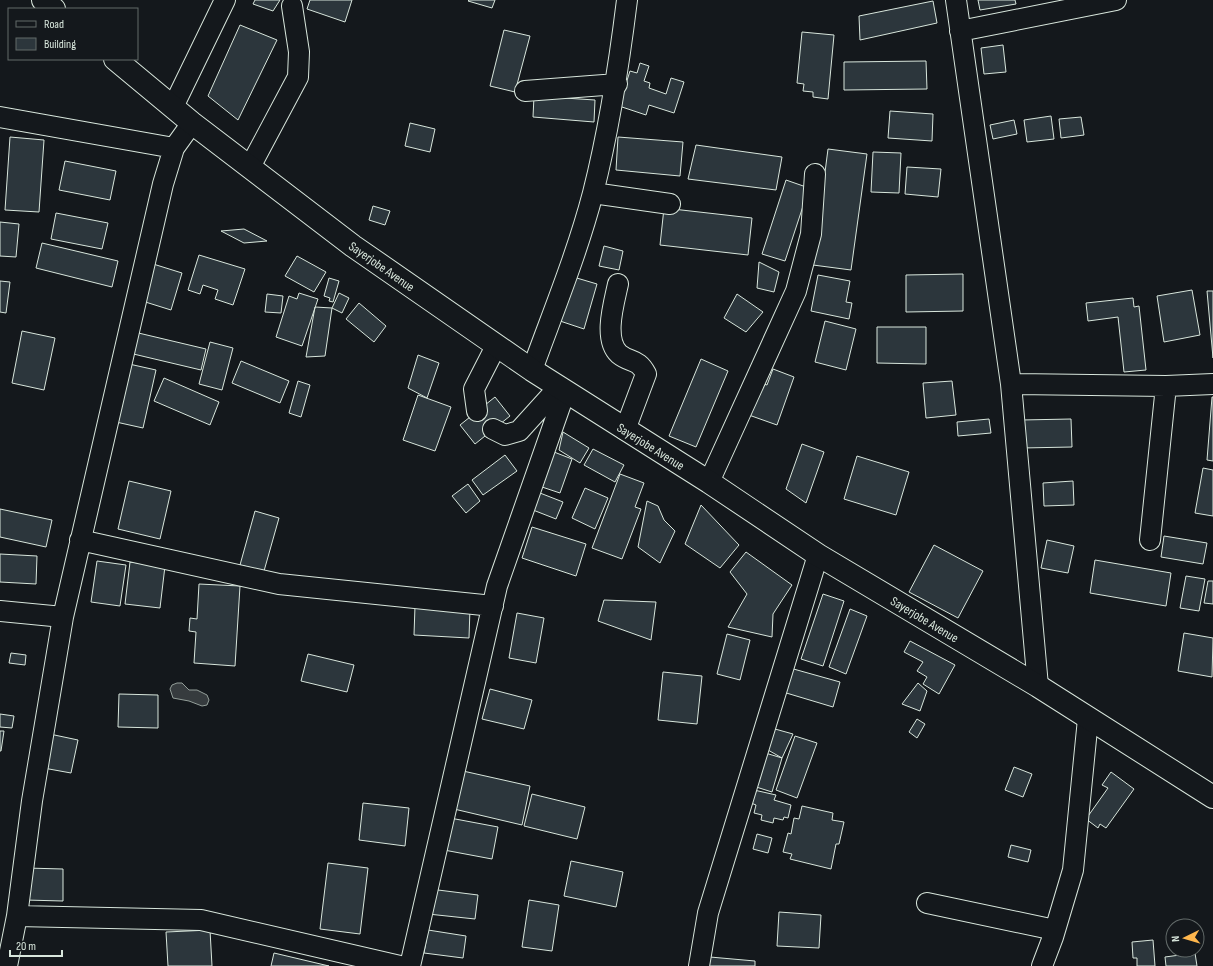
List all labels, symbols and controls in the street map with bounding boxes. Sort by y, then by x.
legend [8,8,138,60]
text: Road [44,17,64,32]
text: Building [44,37,76,52]
street label: Sayerjobe Avenue [345,238,417,295]
street label: Sayerjobe Avenue [614,420,687,474]
street label: Sayerjobe Avenue [888,593,961,646]
north arrow [1165,918,1205,958]
scale bar [10,932,62,958]
text: N [1169,935,1182,942]
text: 20 m [16,939,36,954]

